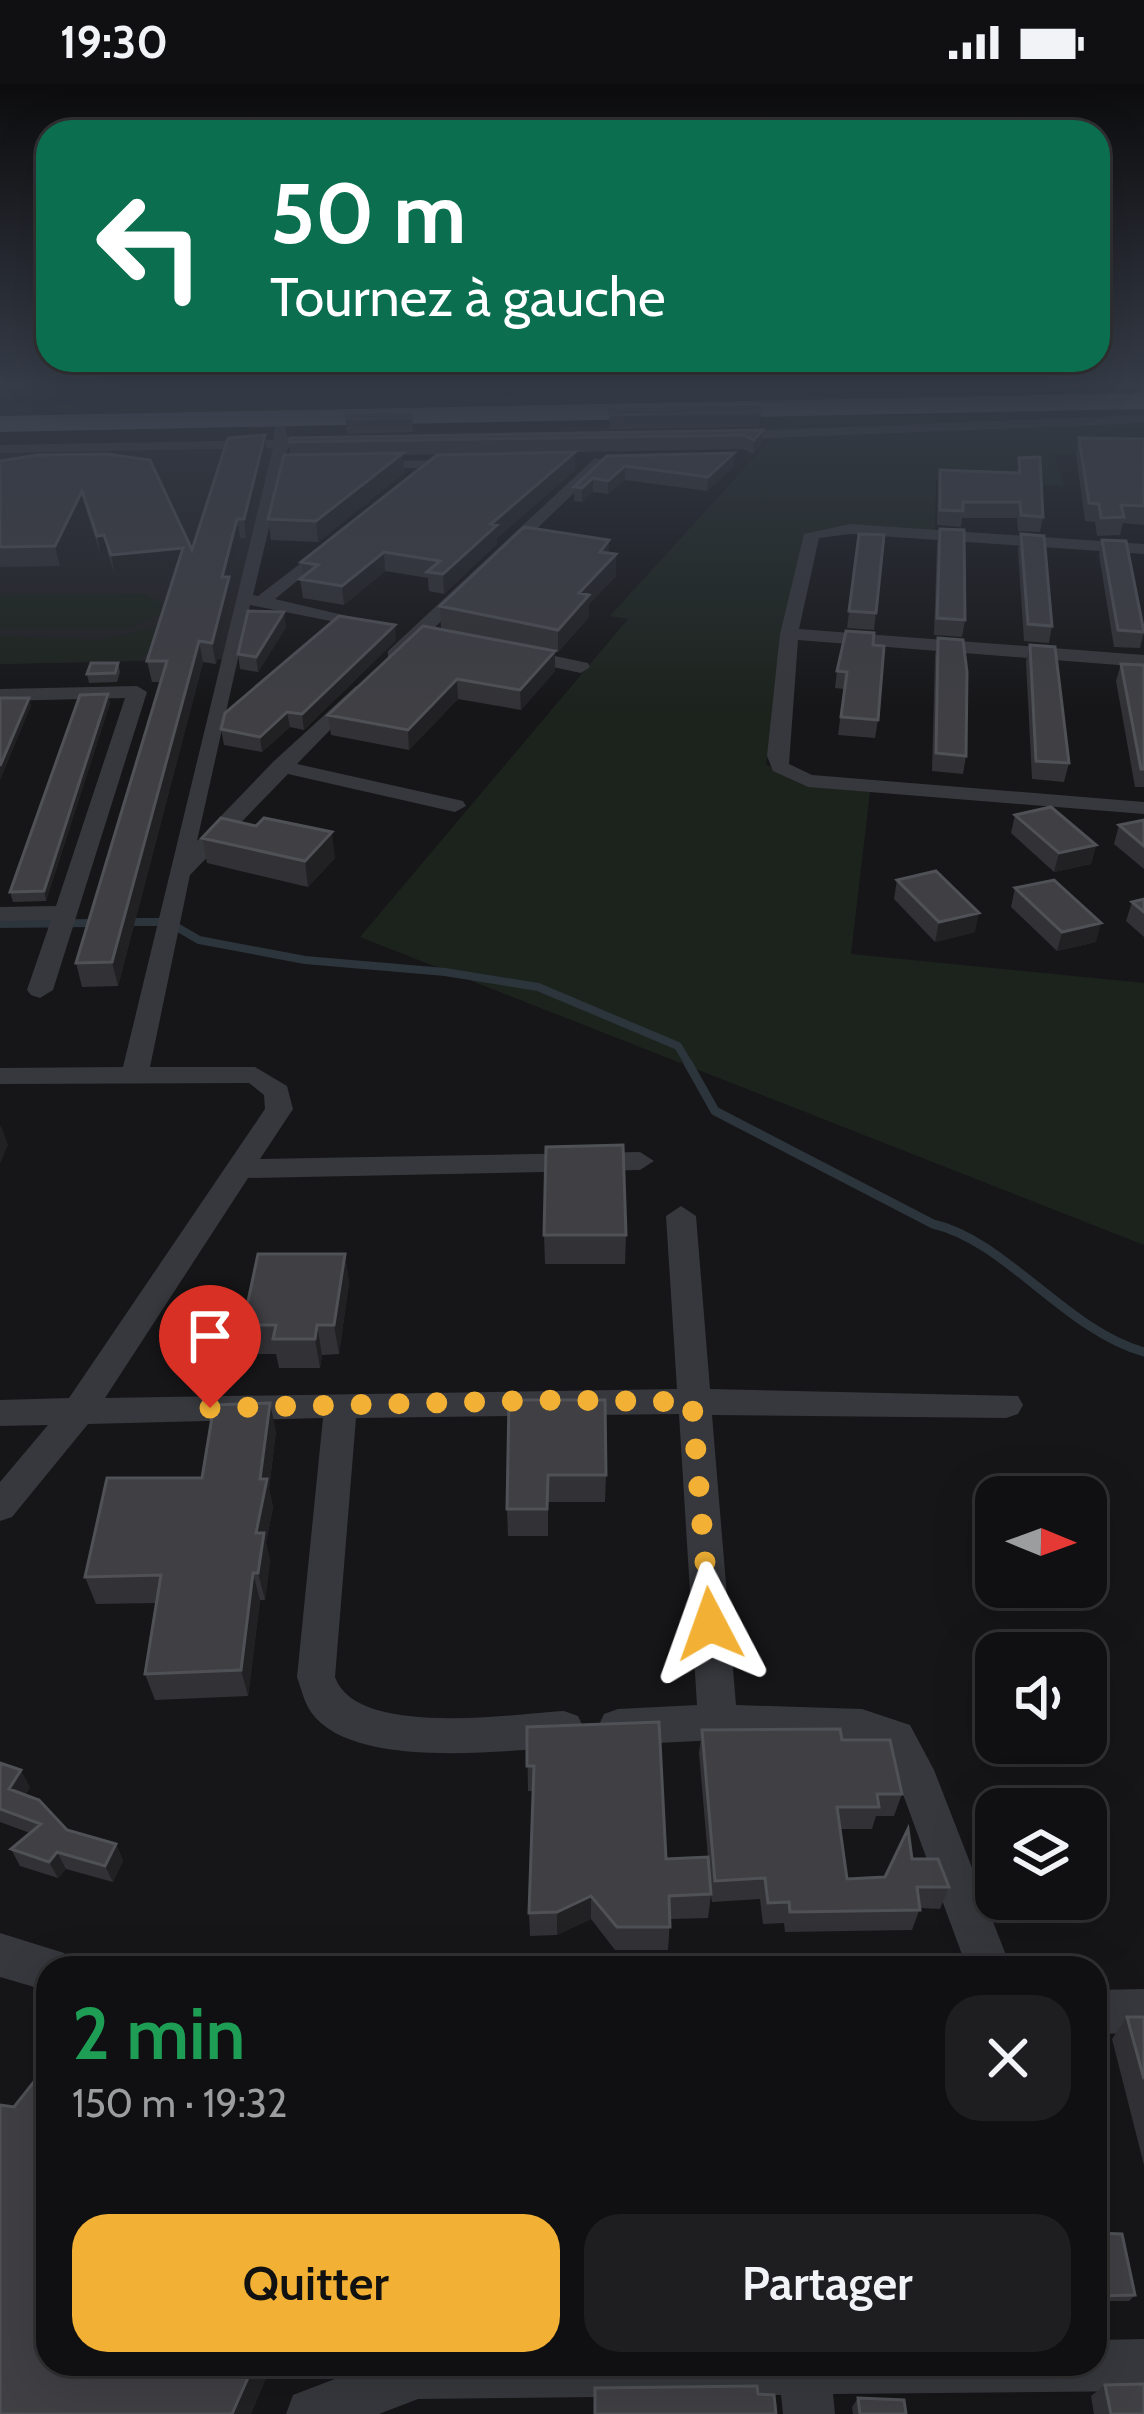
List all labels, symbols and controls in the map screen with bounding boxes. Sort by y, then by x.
text: 19:30 [60,15,168,69]
text: 50 m [270,162,466,264]
icon: left [72,168,228,324]
text: Tournez à gauche [270,264,666,330]
pin [159,1285,261,1408]
icon: arrive [177,1303,243,1369]
north arrow [975,1476,1107,1608]
map controls [975,1476,1107,1920]
position arrow [647,1561,773,1687]
button: sound [975,1632,1107,1764]
button: layers [975,1788,1107,1920]
text: 2 min [72,1990,245,2077]
button: close [945,1995,1071,2121]
text: 150 m · 19:32 [72,2079,287,2127]
button: Quitter [72,2214,560,2352]
button: Partager [584,2214,1071,2352]

